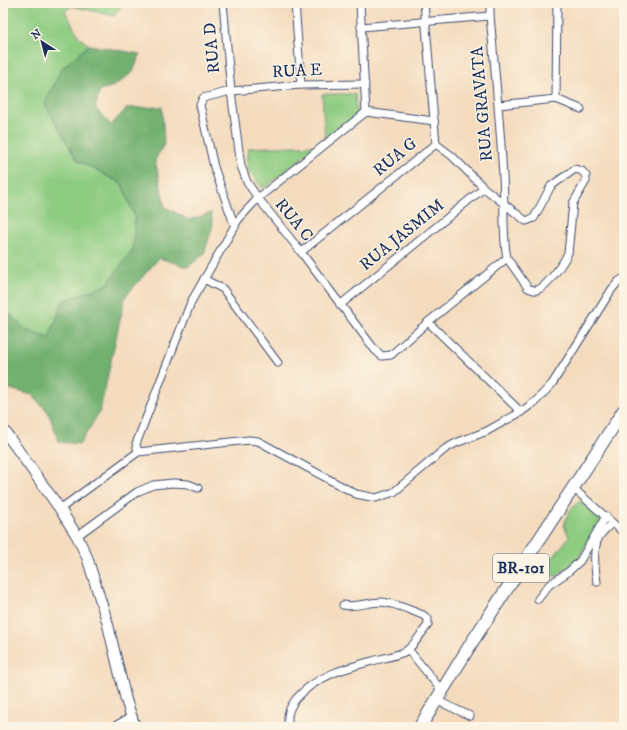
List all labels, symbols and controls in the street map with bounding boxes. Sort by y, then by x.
north arrow [22,22,62,62]
street label: RUA D [199,22,225,74]
text: N [29,26,44,43]
street label: RUA GRAVATA [466,45,498,162]
street label: RUA E [271,59,323,83]
street label: RUA G [369,133,421,181]
street label: RUA C [270,194,318,246]
street label: RUA JASMIM [355,194,449,276]
road number: BR-101 [493,554,549,582]

